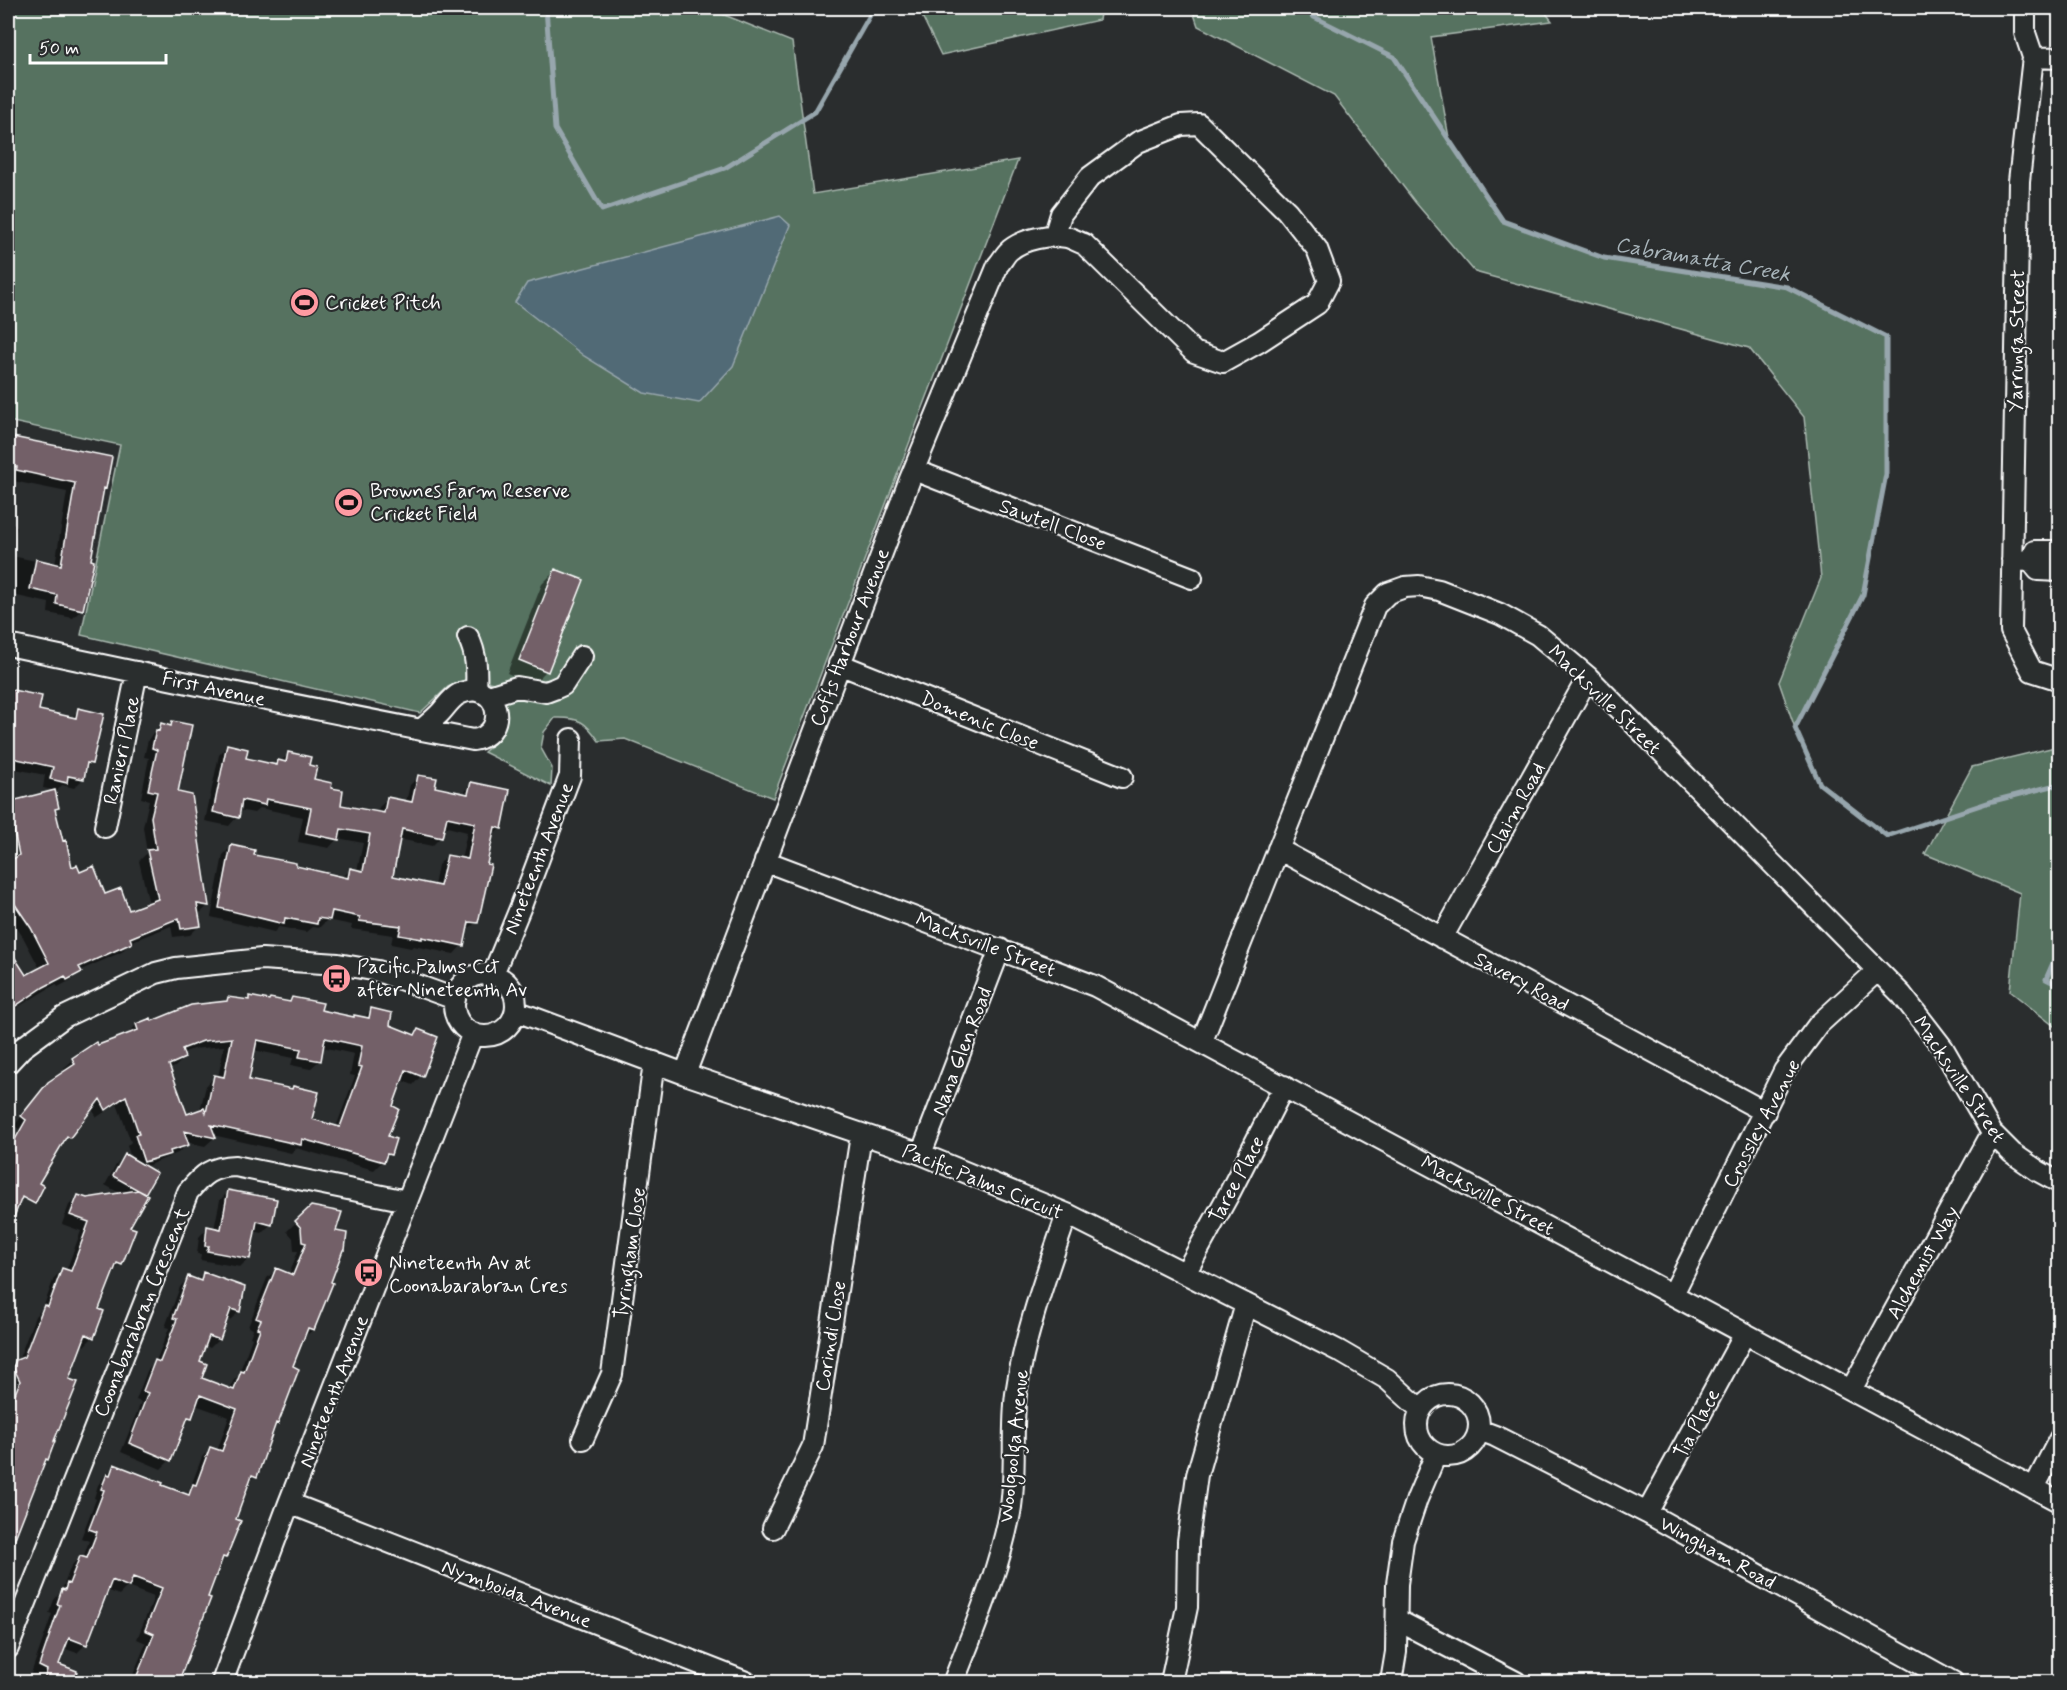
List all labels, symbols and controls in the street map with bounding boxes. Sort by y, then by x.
scale bar [30,27,166,65]
text: 50 m [39,37,79,61]
water label: Cabramatta Creek [1613,231,1792,289]
street label: Yarrunga Street [2003,269,2034,413]
sports icon: Cricket Pitch [288,286,320,318]
place label: Cricket Pitch [325,290,441,317]
place label: Brownes Farm Reserve Cricket Field [370,478,570,528]
sports icon: Brownes Farm Reserve Cricket Field [333,486,365,518]
street label: Sawtell Close [995,493,1110,558]
street label: Coffs Harbour Avenue [804,544,897,731]
street label: Macksville Street [1541,639,1666,761]
street label: First Avenue [159,665,268,714]
street label: Domenic Close [916,685,1043,757]
street label: Ranieri Place [98,693,147,807]
street label: Claim Road [1480,758,1553,859]
street label: Nineteenth Avenue [498,778,581,939]
street label: Macksville Street [912,906,1059,984]
street label: Savery Road [1469,946,1574,1019]
place label: Pacific Palms Cct after Nineteenth Av [357,954,527,1004]
bus stop icon: Pacific Palms Cct after Nineteenth Av [320,962,352,994]
street label: Nana Glen Road [926,983,999,1120]
street label: Macksville Street [1906,1011,2011,1149]
street label: Crossley Avenue [1717,1055,1808,1193]
street label: Taree Place [1203,1131,1272,1228]
street label: Pacific Palms Circuit [898,1138,1067,1227]
street label: Macksville Street [1416,1150,1559,1243]
street label: Tyringham Close [608,1186,655,1321]
street label: Alchemist Way [1881,1201,1966,1324]
street label: Coonabarabran Crescent [88,1204,197,1421]
place label: Nineteenth Av at Coonabarabran Cres [389,1250,568,1300]
bus stop icon: Nineteenth Av at Coonabarabran Cres [352,1257,384,1289]
street label: Corindi Close [809,1279,854,1394]
street label: Nineteenth Avenue [293,1311,376,1472]
street label: Woolgoolga Avenue [993,1368,1038,1524]
street label: Tia Place [1668,1384,1727,1463]
street label: Wingham Road [1654,1510,1780,1597]
street label: Nymboida Avenue [438,1553,595,1635]

